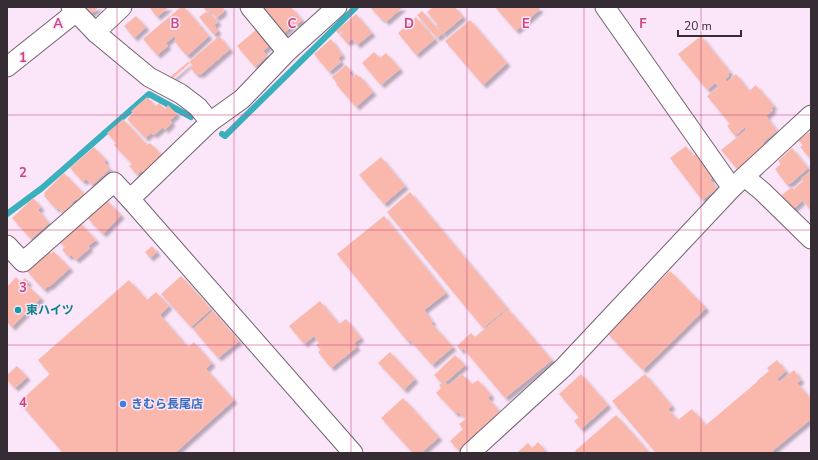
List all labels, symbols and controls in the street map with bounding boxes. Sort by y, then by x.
scale bar [678,12,741,38]
text: A [53,15,63,33]
text: B [171,15,180,33]
text: C [288,15,297,33]
text: D [404,15,414,33]
text: E [522,15,530,33]
text: F [639,15,647,33]
text: 20 m [684,18,712,34]
text: 1 [19,49,27,67]
text: 2 [19,164,27,182]
text: 3 [19,279,27,297]
place label: 東ハイツ [26,302,74,318]
marker: 東ハイツ [13,305,23,315]
text: 4 [19,394,27,412]
place label: きむら長尾店 [131,396,203,412]
marker: きむら長尾店 [118,399,128,409]

